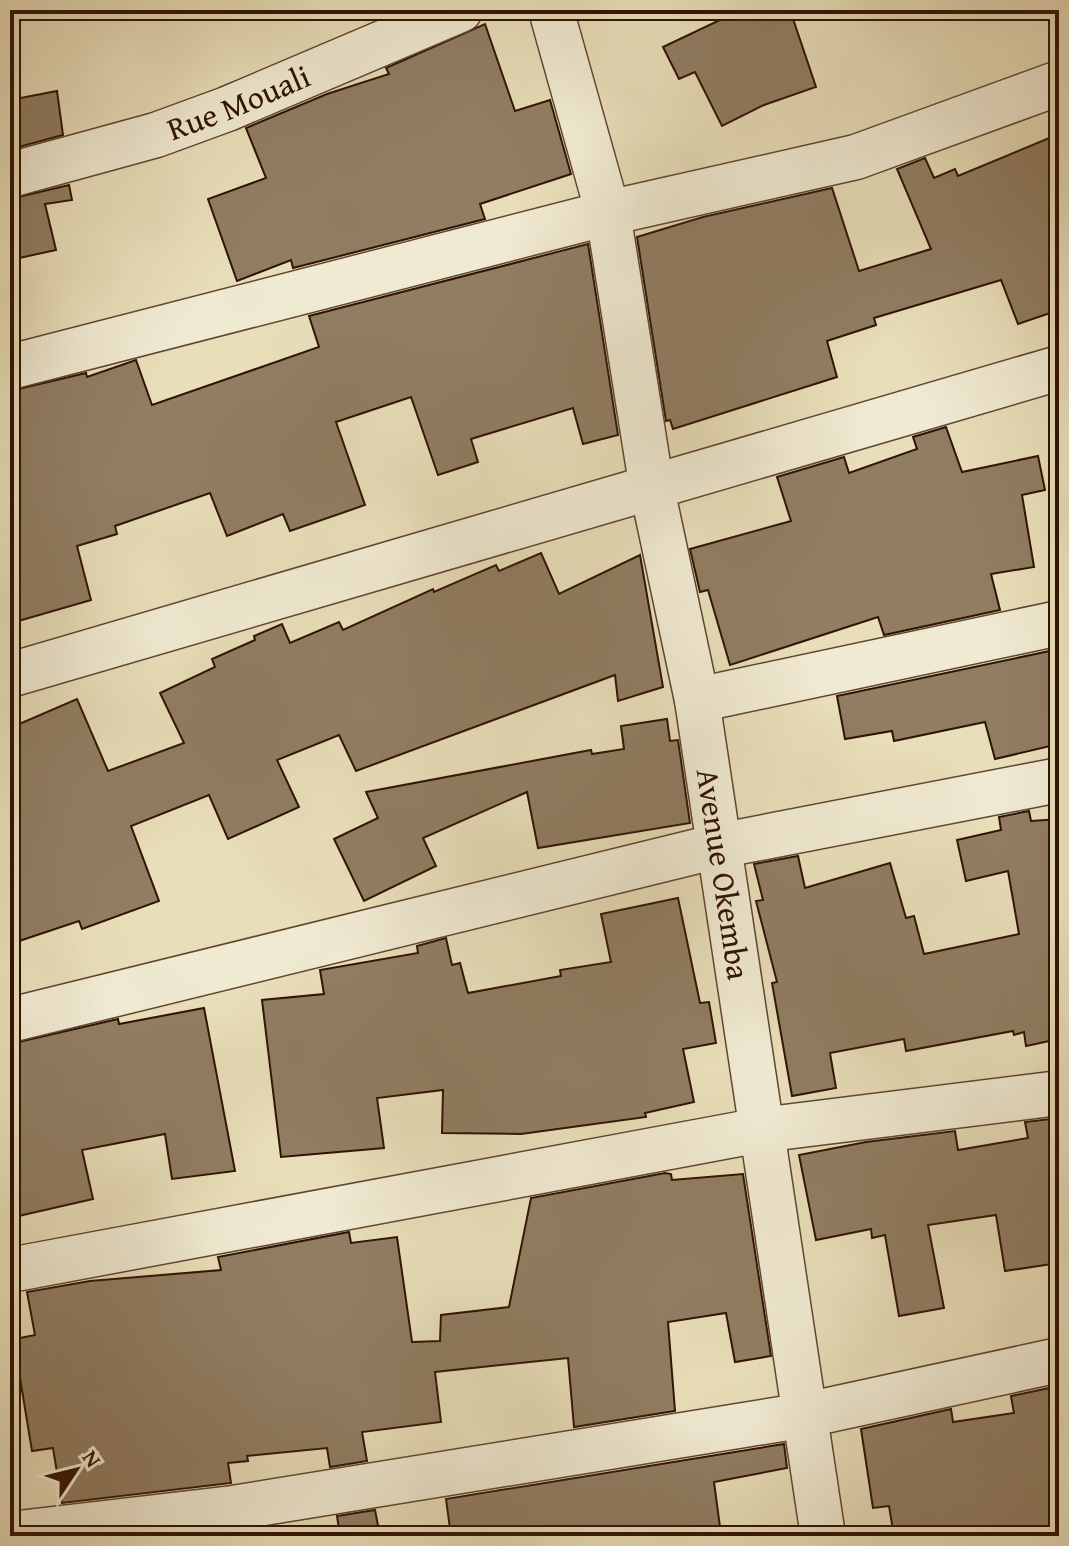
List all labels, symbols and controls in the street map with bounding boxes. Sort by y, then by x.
street label: Rue Mouali [160,52,317,152]
street label: Avenue Okemba [685,765,763,983]
north arrow [36,1430,116,1510]
text: N [75,1443,110,1474]

